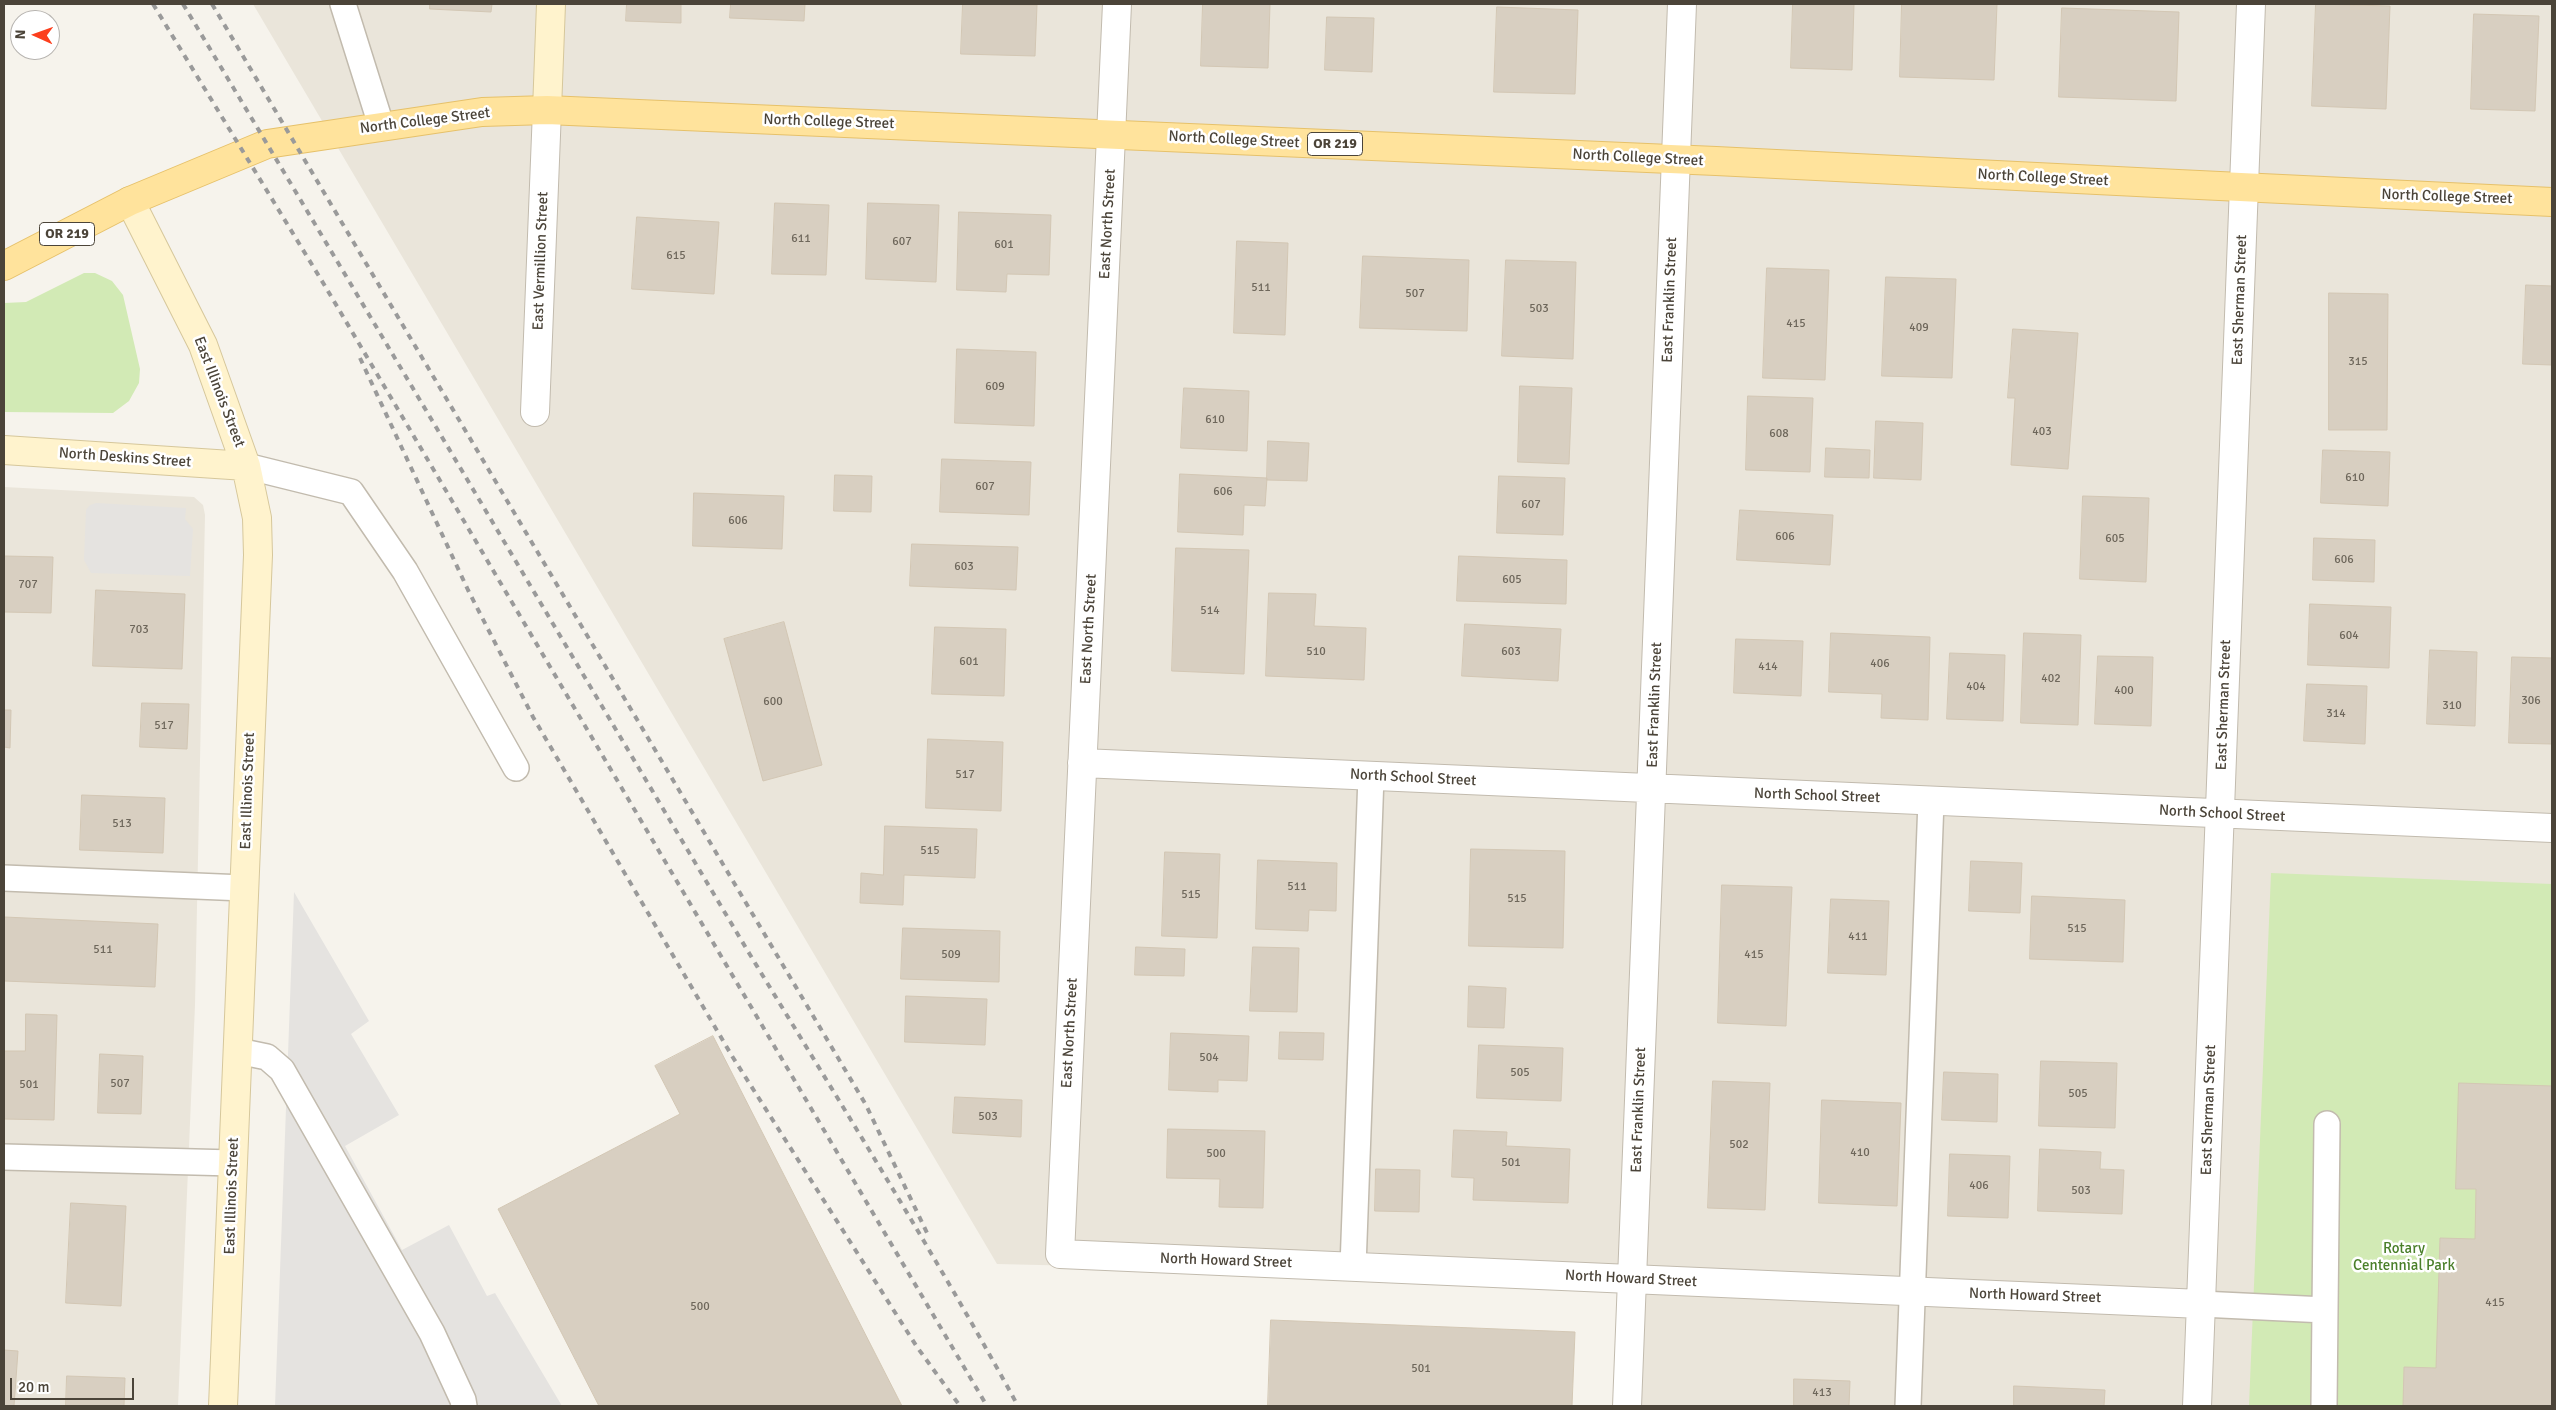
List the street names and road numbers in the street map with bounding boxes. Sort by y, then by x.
street label: North College Street [359,104,491,138]
street label: North College Street [763,111,895,133]
street label: North College Street [1168,128,1300,152]
road number: OR 219 [1308,132,1362,156]
street label: North College Street [1572,146,1704,170]
street label: North College Street [1977,166,2109,190]
street label: East North Street [1096,168,1120,280]
street label: North College Street [2381,186,2513,208]
street label: East Vermillion Street [530,191,552,331]
road number: OR 219 [40,222,94,245]
street label: East Sherman Street [2229,234,2251,366]
street label: East Franklin Street [1659,237,1681,363]
street label: East Illinois Street [190,334,248,450]
street label: North Deskins Street [58,444,192,472]
street label: East North Street [1077,573,1101,685]
street label: East Sherman Street [2213,639,2235,771]
street label: East Franklin Street [1644,642,1666,768]
street label: East Illinois Street [237,732,259,850]
street label: North School Street [1349,766,1477,790]
street label: North School Street [1753,785,1881,807]
street label: North School Street [2158,802,2286,826]
street label: East North Street [1058,977,1082,1089]
street label: East Sherman Street [2198,1044,2220,1176]
street label: East Franklin Street [1628,1047,1650,1173]
street label: East Illinois Street [221,1137,243,1255]
street label: North Howard Street [1160,1250,1292,1272]
street label: North Howard Street [1564,1267,1698,1291]
street label: North Howard Street [1969,1285,2101,1307]

